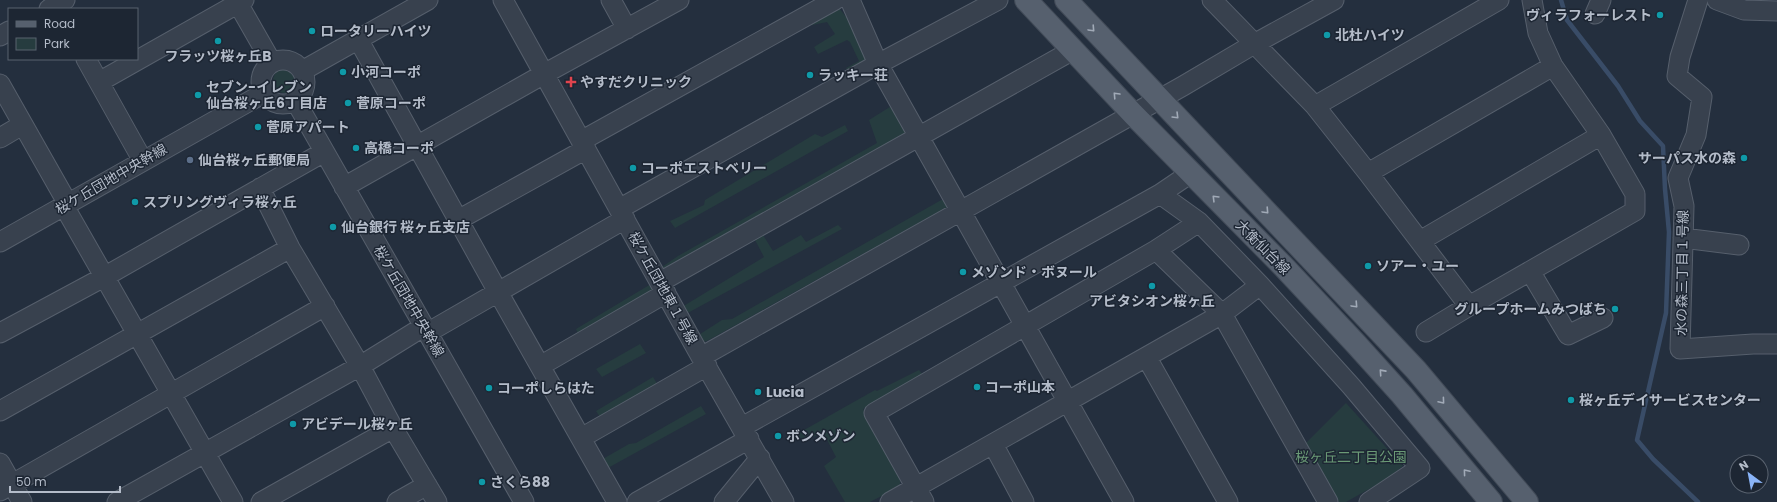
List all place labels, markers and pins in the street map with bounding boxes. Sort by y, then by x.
place label: ヴィラフォーレスト [1526,5,1652,25]
marker: ヴィラフォーレスト [1655,10,1665,20]
place label: ロータリーハイツ [320,21,431,41]
place label: 北杜ハイツ [1335,25,1405,45]
marker: ロータリーハイツ [307,26,317,36]
marker: 北杜ハイツ [1322,30,1332,40]
marker: フラッツ桜ヶ丘B [213,36,223,46]
place label: フラッツ桜ヶ丘B [164,46,272,66]
place label: 小河コーポ [351,62,421,82]
place label: ラッキー荘 [818,65,888,85]
marker: 小河コーポ [338,67,348,77]
marker: ラッキー荘 [805,70,815,80]
place label: やすだクリニック [580,72,692,92]
marker: やすだクリニック [565,76,577,88]
place label: セブン-イレブン 仙台桜ヶ丘6丁目店 [206,77,327,113]
marker: セブン-イレブン 仙台桜ヶ丘6丁目店 [193,90,203,100]
place label: 菅原コーポ [356,93,426,113]
marker: 菅原コーポ [343,98,353,108]
place label: 菅原アパート [266,117,350,137]
marker: 菅原アパート [253,122,263,132]
place label: 高橋コーポ [364,138,434,158]
marker: 高橋コーポ [351,143,361,153]
place label: サーパス水の森 [1638,148,1736,168]
place label: 仙台桜ヶ丘郵便局 [198,150,310,170]
marker: サーパス水の森 [1739,153,1749,163]
marker: 仙台桜ヶ丘郵便局 [185,155,195,165]
place label: コーポエストベリー [641,158,767,178]
marker: コーポエストベリー [628,163,638,173]
place label: スプリングヴィラ桜ヶ丘 [143,192,297,212]
marker: スプリングヴィラ桜ヶ丘 [130,197,140,207]
place label: 仙台銀行 桜ヶ丘支店 [341,217,470,237]
marker: 仙台銀行 桜ヶ丘支店 [328,222,338,232]
place label: ソアー・ユー [1376,256,1459,276]
marker: ソアー・ユー [1363,261,1373,271]
place label: メゾンド・ボヌール [971,262,1097,282]
marker: メゾンド・ボヌール [958,267,968,277]
marker: アビタシオン桜ヶ丘 [1147,281,1157,291]
place label: アビタシオン桜ヶ丘 [1089,291,1215,311]
place label: グループホームみつばち [1454,299,1607,319]
marker: グループホームみつばち [1610,304,1620,314]
place label: コーポ山本 [985,377,1055,397]
place label: コーポしらはた [497,378,595,398]
place label: Lucia [766,382,804,402]
marker: コーポ山本 [972,382,982,392]
marker: コーポしらはた [484,383,494,393]
marker: Lucia [753,387,763,397]
place label: 桜ヶ丘デイサービスセンター [1579,390,1761,410]
marker: 桜ヶ丘デイサービスセンター [1566,395,1576,405]
place label: アビデール桜ヶ丘 [301,414,413,434]
marker: アビデール桜ヶ丘 [288,419,298,429]
place label: ボンメゾン [786,426,856,446]
marker: ボンメゾン [773,431,783,441]
place label: さくら88 [490,472,550,492]
marker: さくら88 [477,477,487,487]

